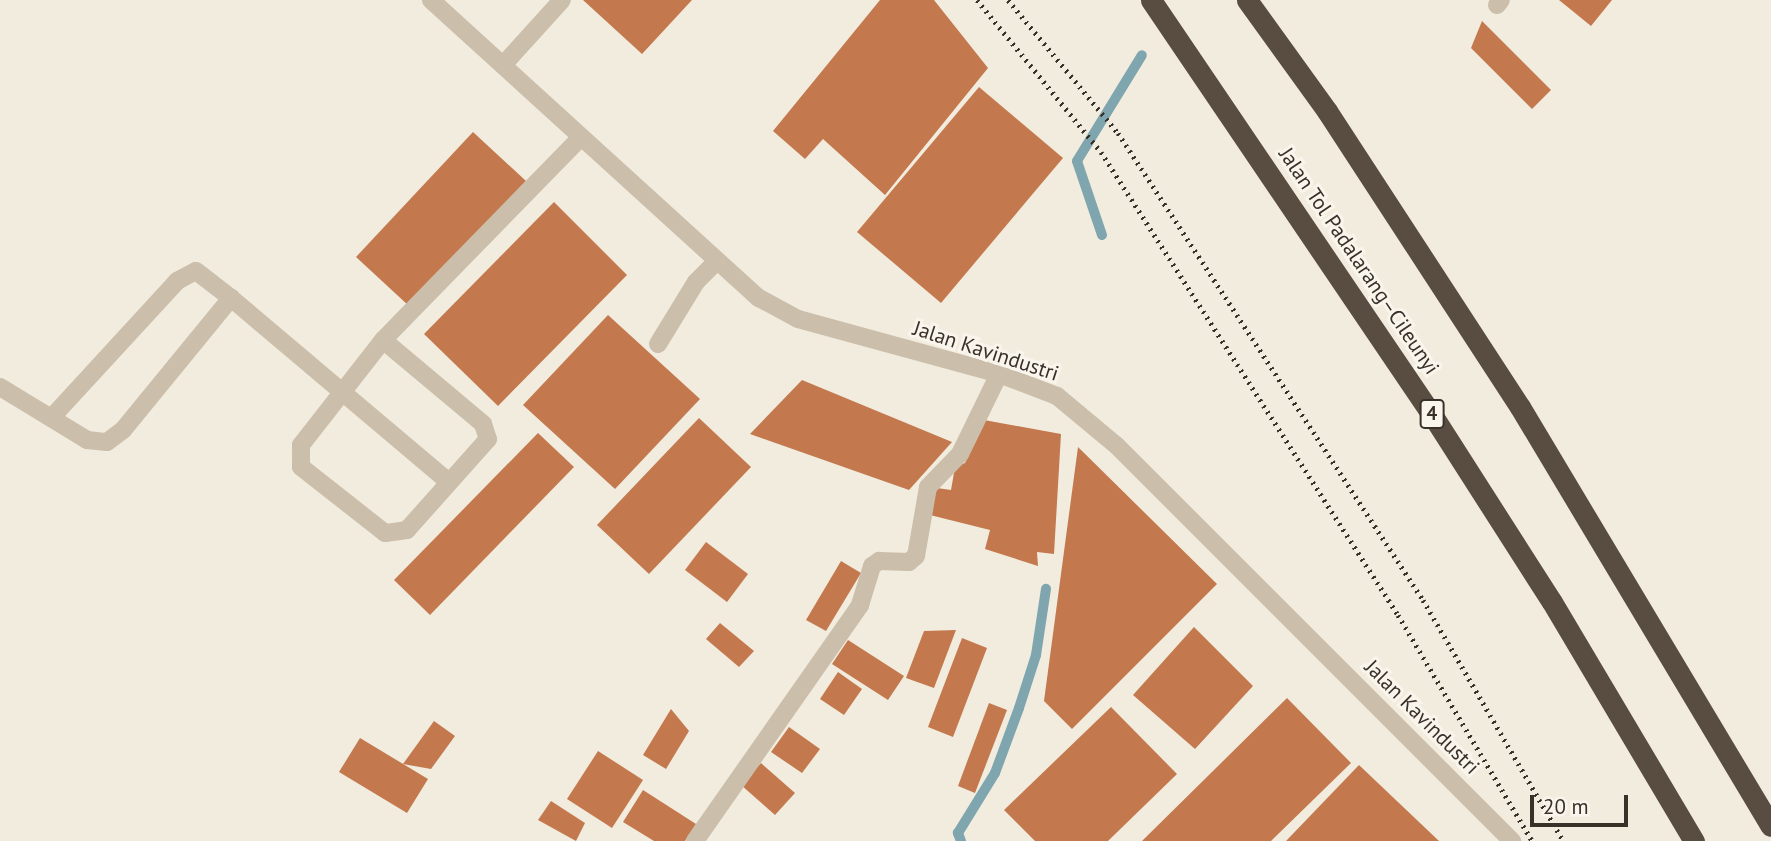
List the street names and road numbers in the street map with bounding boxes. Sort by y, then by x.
street label: Jalan Tol Padalarang–Cileunyi [1273,143,1445,379]
street label: Jalan Kavindustri [910,316,1062,386]
road number: 4 [1418,398,1446,430]
street label: Jalan Kavindustri [1360,655,1484,779]

